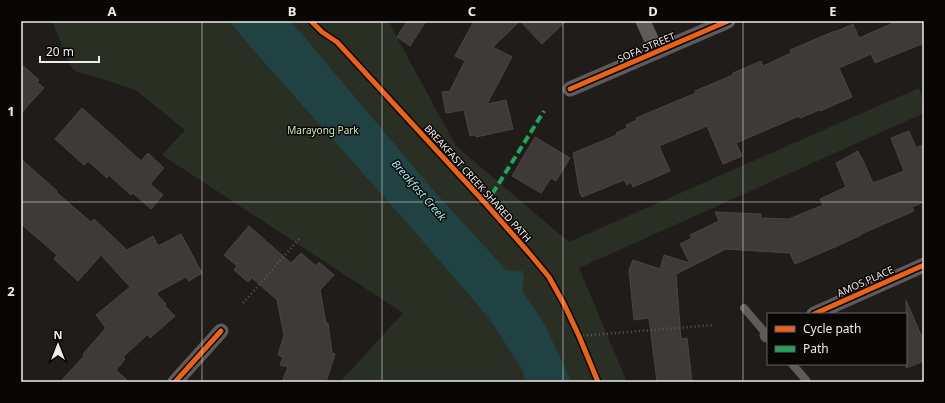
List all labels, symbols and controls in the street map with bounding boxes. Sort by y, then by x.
text: A [108,2,117,20]
text: B [288,2,296,20]
text: C [468,2,476,20]
text: D [648,2,658,20]
text: E [829,2,837,20]
street label: SOFA STREET [615,28,677,65]
scale bar [40,38,99,64]
text: 20 m [46,43,74,60]
text: 1 [7,102,15,120]
street label: BREAKFAST CREEK SHARED PATH [421,121,535,245]
park label: Marayong Park [287,123,359,137]
water label: Breakfast Creek [389,156,450,224]
street label: AMOS PLACE [834,262,896,300]
text: 2 [7,282,15,300]
legend [767,313,907,365]
text: Cycle path [803,320,861,337]
north arrow [38,325,78,365]
text: N [54,327,62,342]
text: Path [803,340,829,357]

